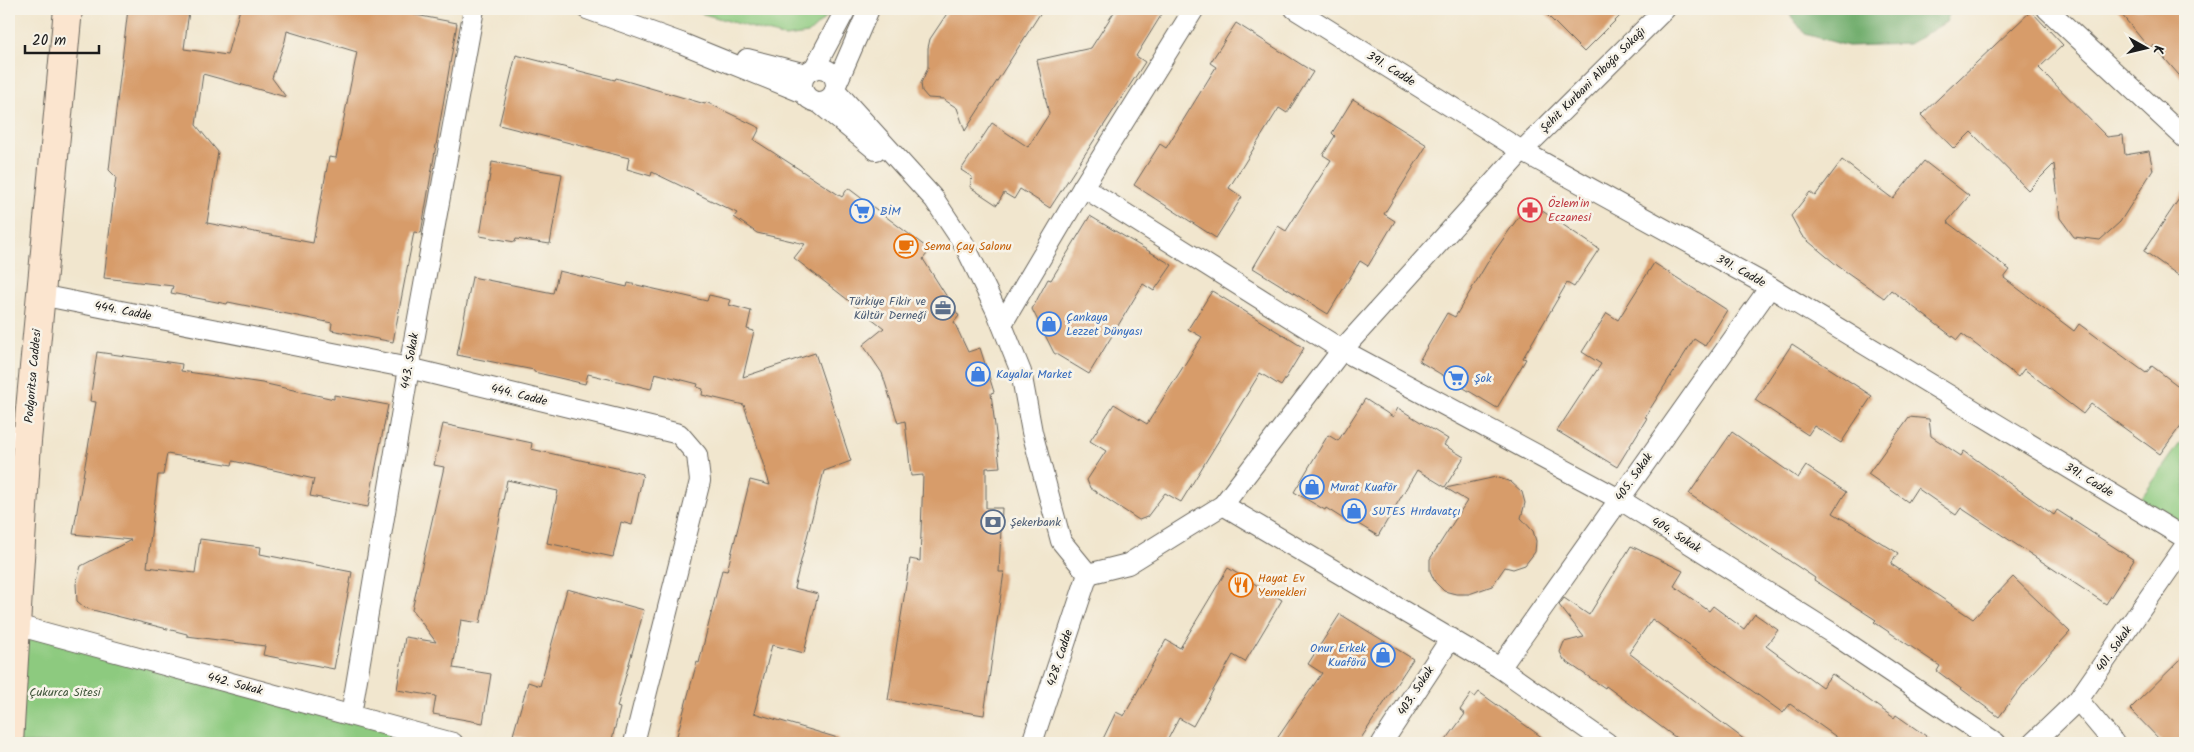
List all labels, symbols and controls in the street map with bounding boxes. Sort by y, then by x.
scale bar [25,22,99,54]
north arrow [2122,22,2172,72]
street label: Şehit Kurbani Alboğa Sokağı [1536,23,1650,137]
text: 20 m [32,29,66,53]
text: K [2146,44,2169,56]
street label: 391. Cadde [1363,47,1420,92]
place label: Özlem'in Eczanesi [1548,194,1592,227]
pharmacy icon: Özlem'in Eczanesi [1517,197,1543,223]
supermarket icon: BİM [849,198,875,224]
place label: BİM [880,202,901,221]
cafe icon: Sema Çay Salonu [893,233,919,259]
place label: Sema Çay Salonu [924,237,1012,256]
street label: 391. Cadde [1713,250,1770,293]
place label: Türkiye Fikir ve Kültür Derneği [849,292,927,325]
office icon: Türkiye Fikir ve Kültür Derneği [930,295,956,321]
street label: 444. Cadde [93,296,154,326]
place label: Çankaya Lezzet Dünyası [1066,308,1143,341]
shop icon: Çankaya Lezzet Dünyası [1036,311,1062,337]
street label: Podgoritsa Caddesi [19,327,47,424]
street label: 443. Sokak [396,331,424,390]
shop icon: Kayalar Market [965,361,991,387]
place label: Kayalar Market [996,365,1072,384]
supermarket icon: Şok [1443,365,1469,391]
place label: Şok [1474,369,1492,388]
street label: 444. Cadde [489,379,550,411]
street label: 405. Sokak [1610,449,1658,505]
street label: 391. Cadde [2061,458,2118,502]
shop icon: Murat Kuaför [1299,474,1325,500]
place label: Murat Kuaför [1330,478,1398,497]
shop icon: SUTES Hırdavatçı [1341,498,1367,524]
place label: SUTES Hırdavatçı [1372,502,1461,521]
bank icon: Şekerbank [980,509,1006,535]
street label: 404. Sokak [1647,512,1705,558]
place label: Şekerbank [1010,513,1061,532]
place label: Hayat Ev Yemekleri [1258,569,1307,602]
restaurant icon: Hayat Ev Yemekleri [1228,572,1254,598]
street label: 401. Sokak [2091,622,2137,676]
street label: 428. Cadde [1042,627,1078,689]
place label: Onur Erkek Kuaförü [1310,639,1366,672]
shop icon: Onur Erkek Kuaförü [1370,642,1396,668]
street label: 403. Sokak [1393,662,1439,720]
street label: 442. Sokak [205,668,265,701]
park label: Çukurca Sitesi [29,683,102,702]

